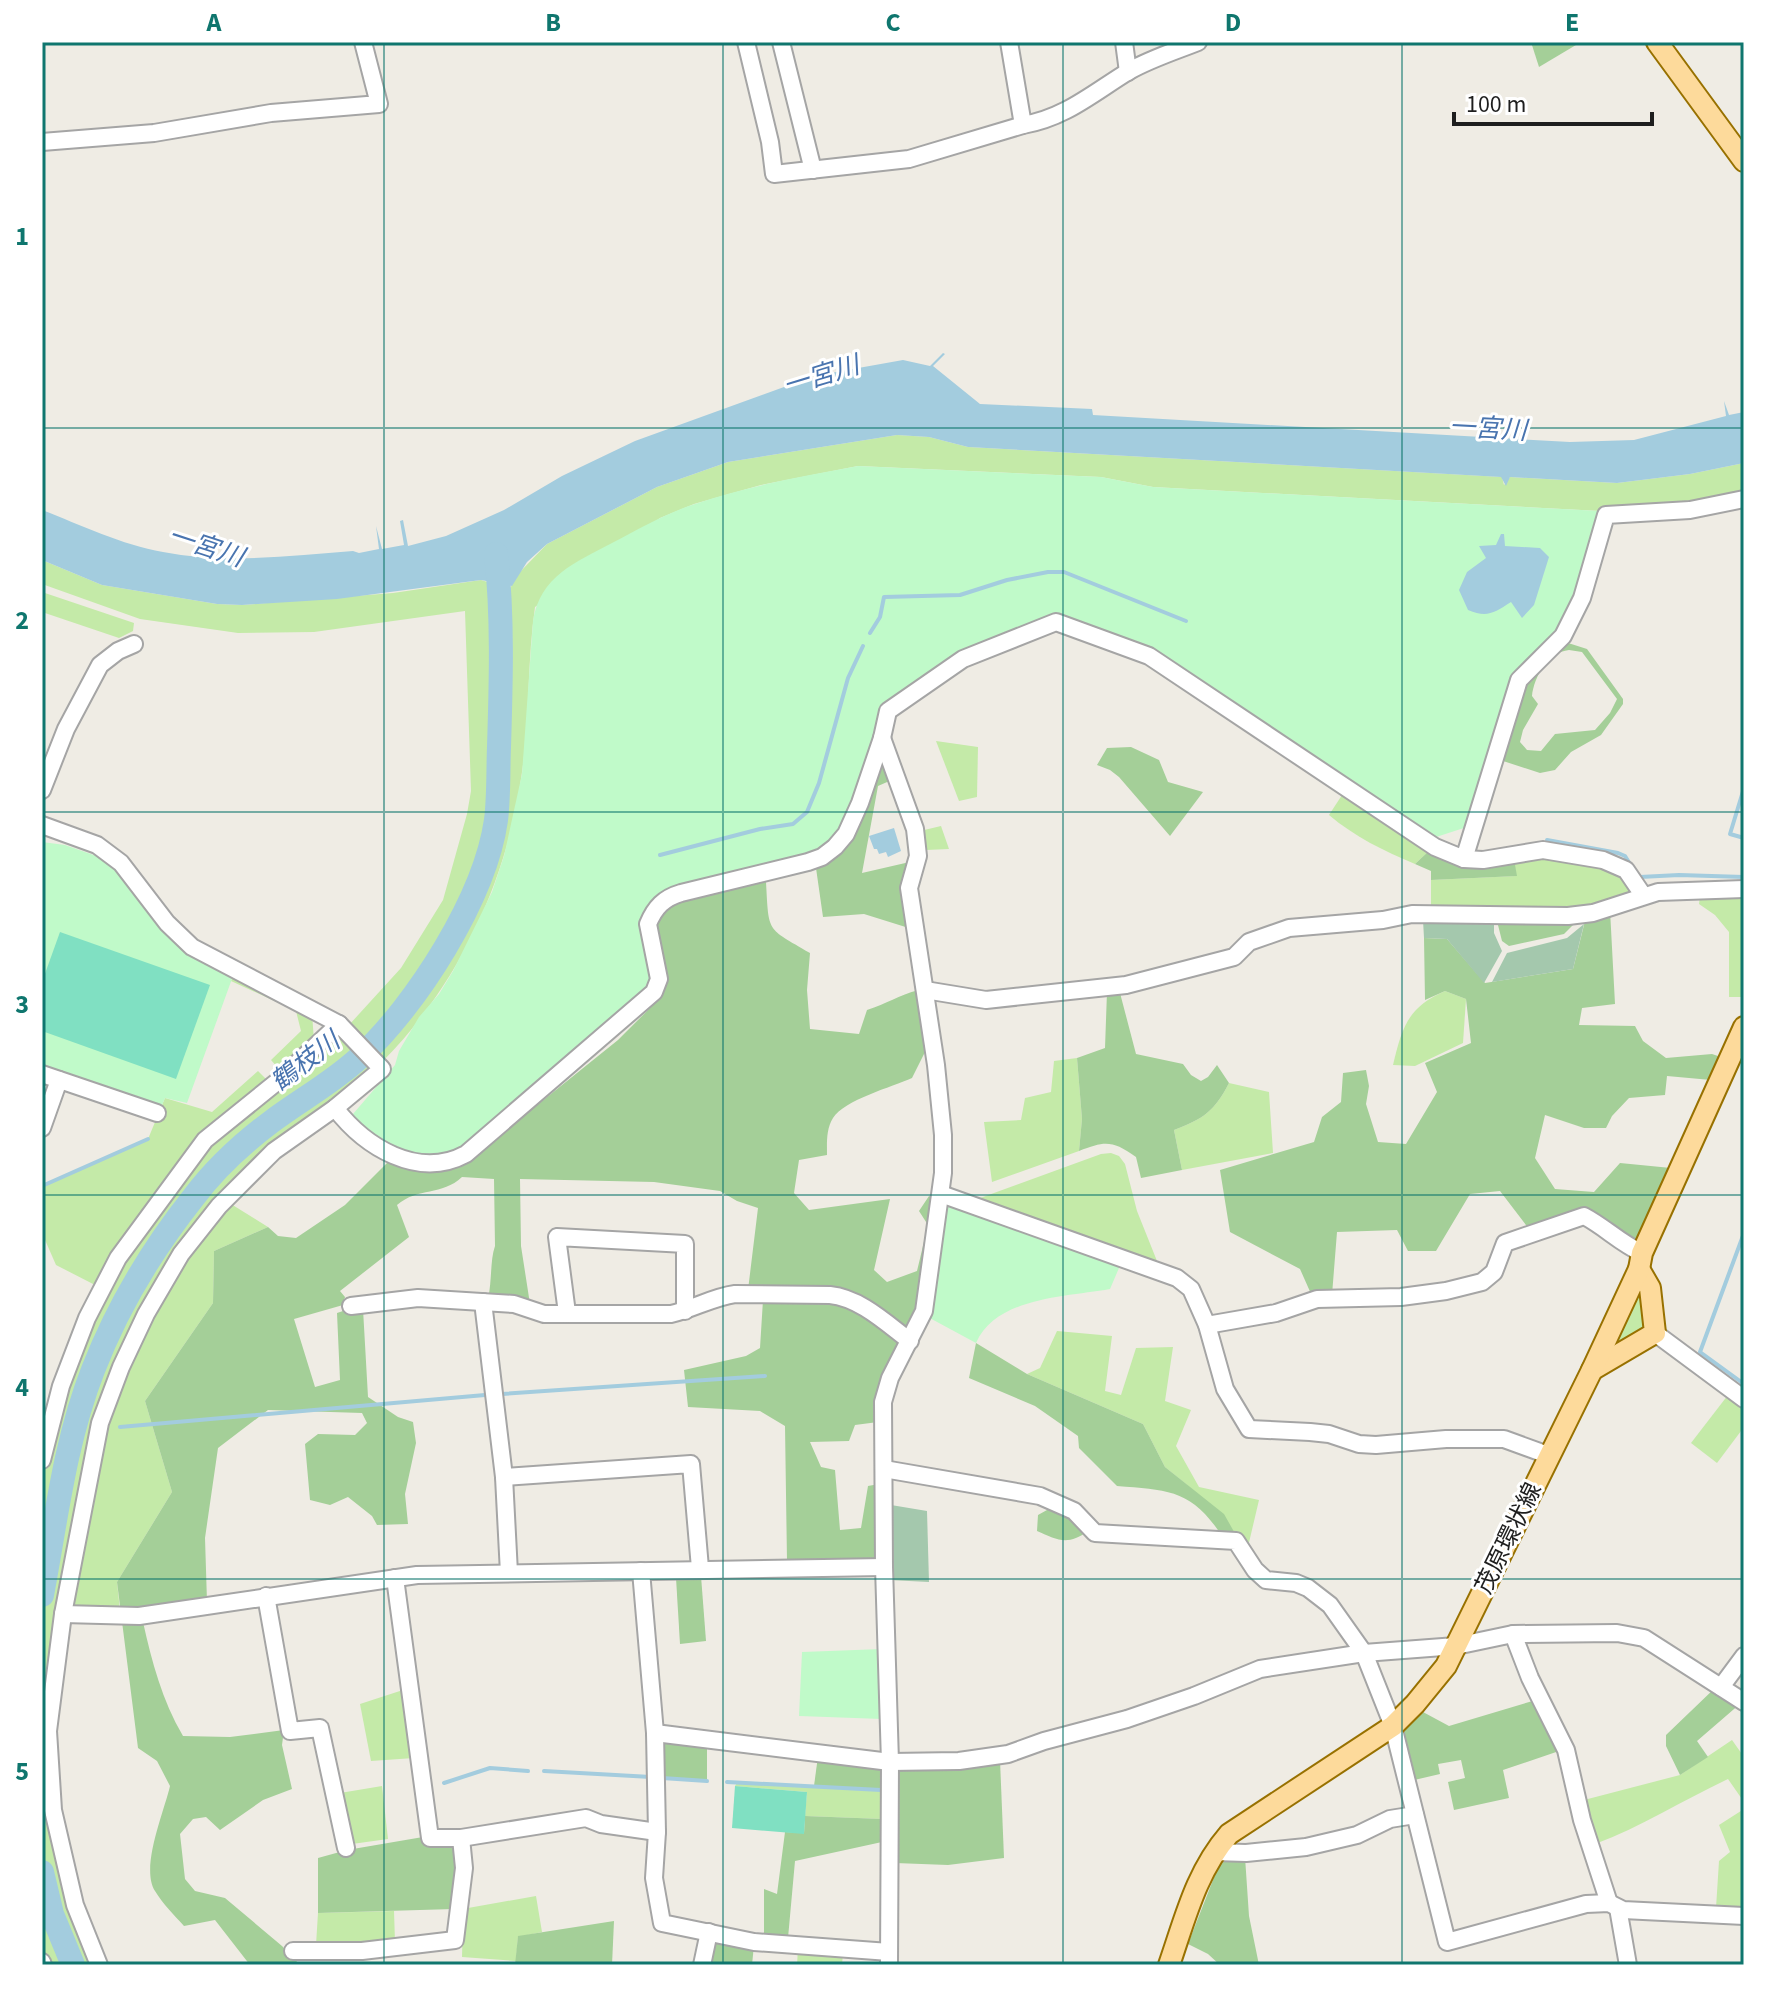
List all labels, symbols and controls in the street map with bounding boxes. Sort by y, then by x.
text: A [206,4,223,41]
text: B [545,4,561,41]
text: C [885,4,901,41]
text: D [1225,4,1241,41]
text: E [1565,4,1579,41]
scale bar [1454,76,1652,126]
text: 100 m [1466,87,1526,122]
text: 1 [15,218,29,255]
water label: 一宮川 [778,346,867,405]
water label: 一宮川 [1448,408,1531,449]
water label: 一宮川 [163,517,251,577]
text: 2 [15,602,29,639]
text: 3 [15,986,29,1023]
water label: 鶴枝川 [263,1021,350,1100]
text: 4 [15,1369,29,1406]
street label: 茂原環状線 [1466,1477,1550,1600]
text: 5 [15,1753,29,1790]

